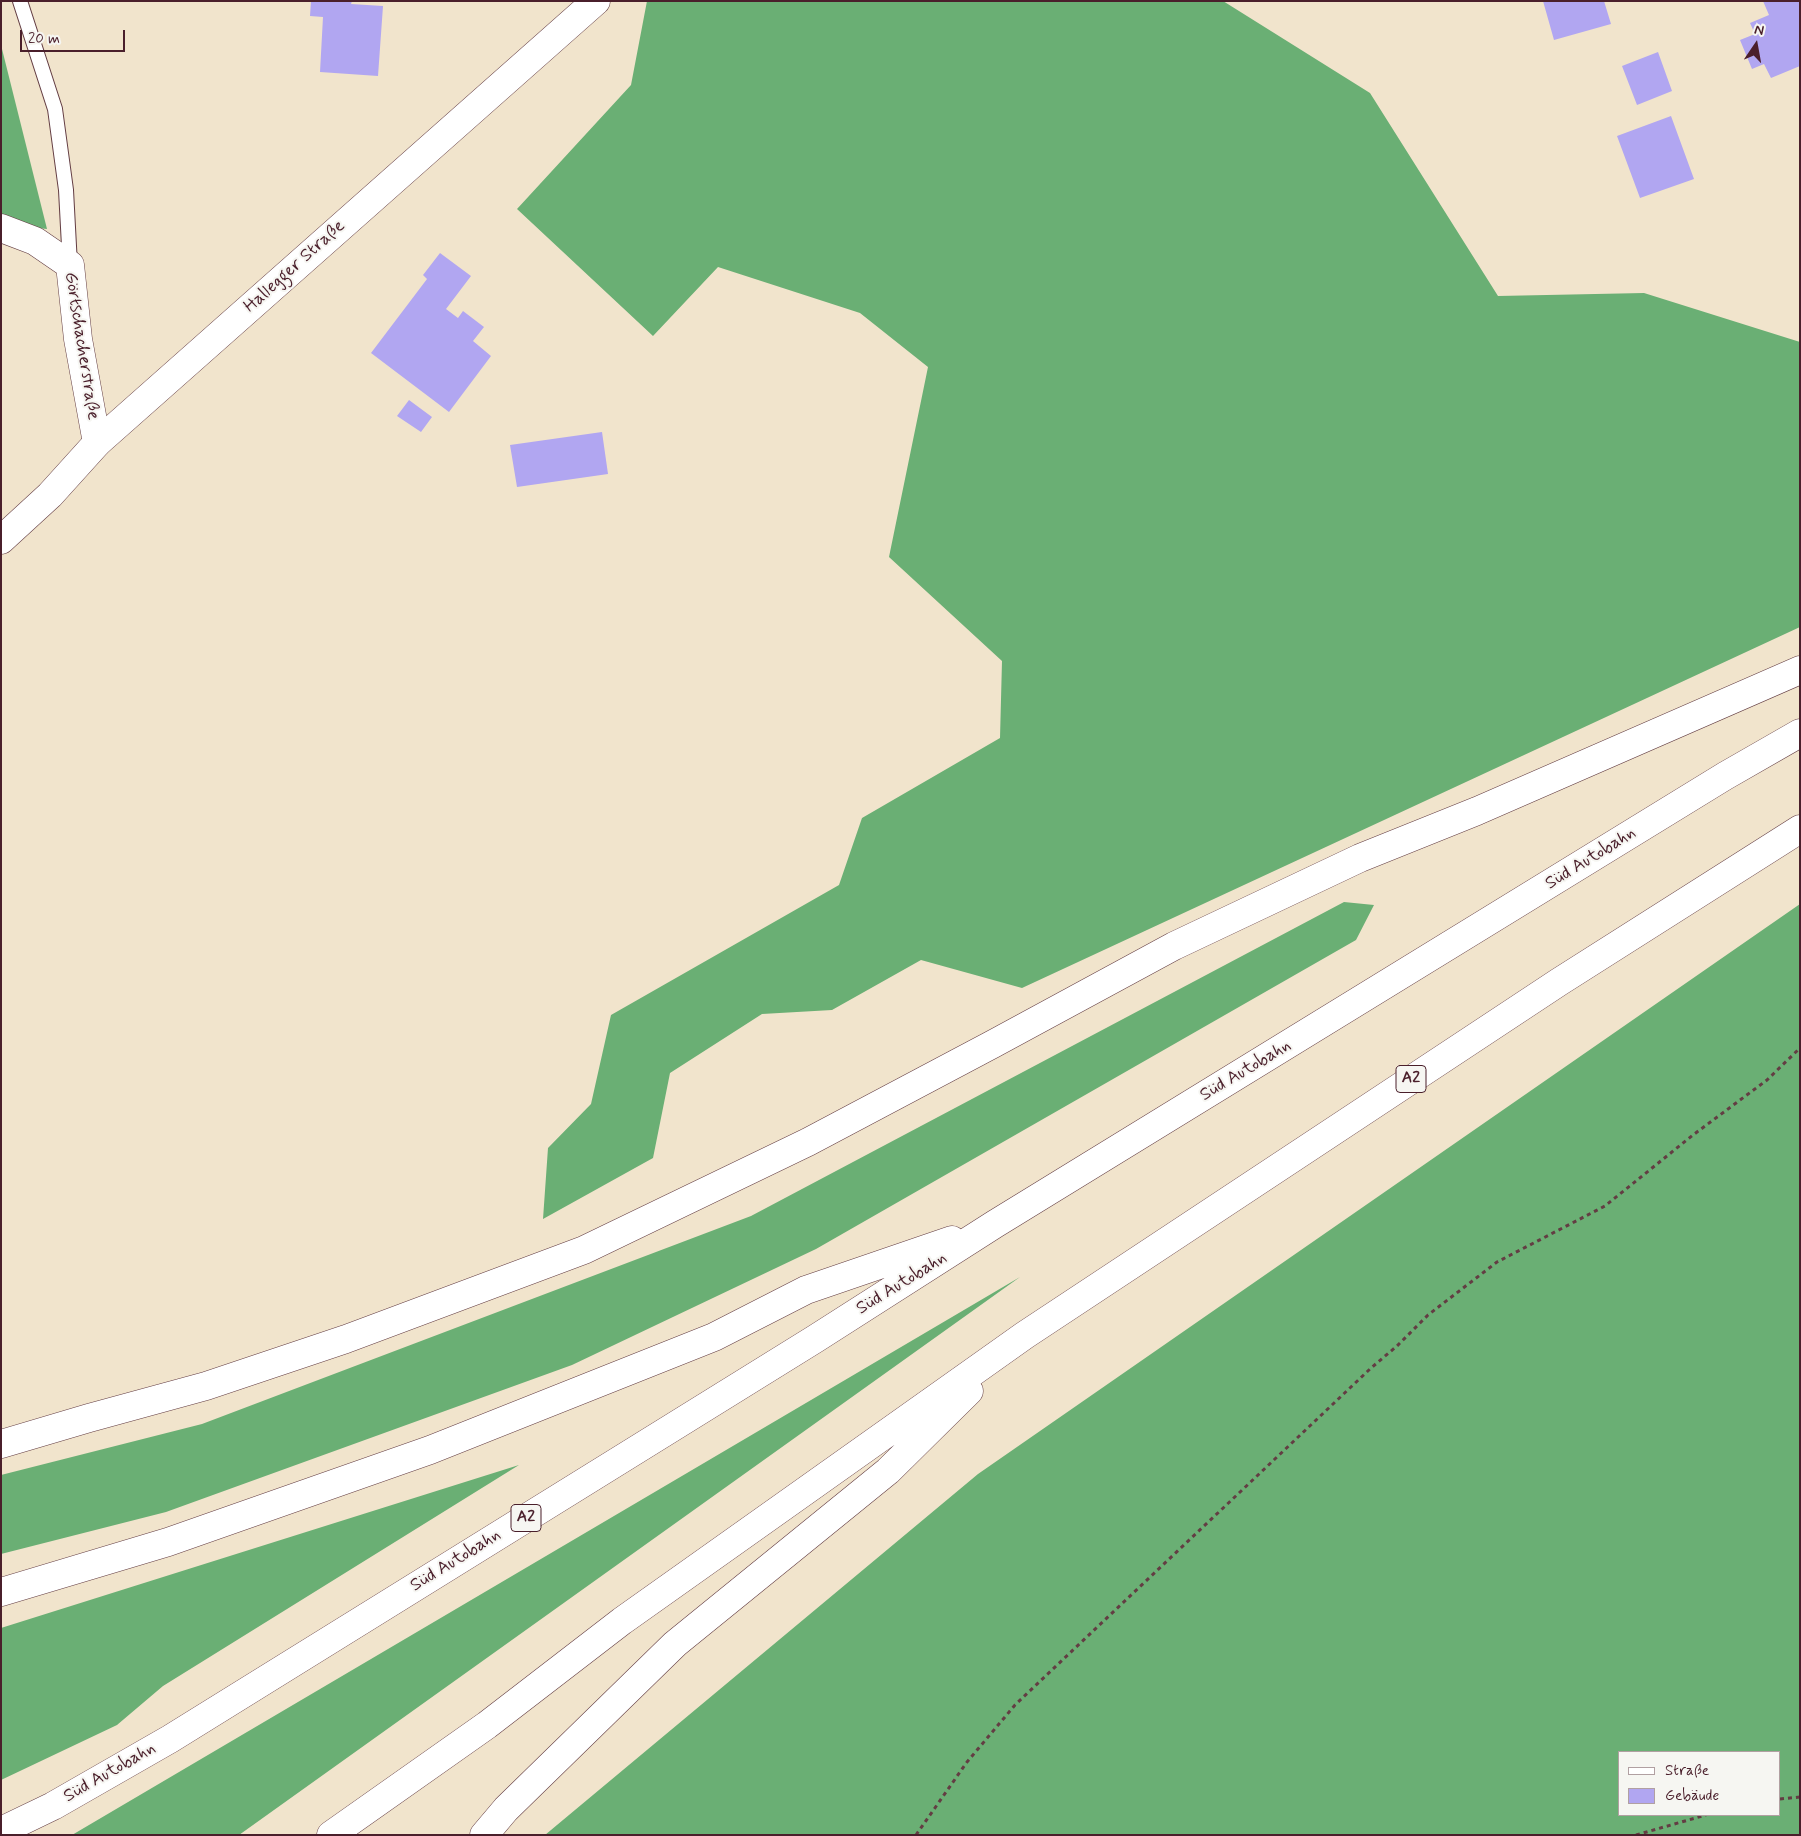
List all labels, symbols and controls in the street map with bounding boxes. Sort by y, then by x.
scale bar [22,20,128,52]
north arrow [1731,20,1781,70]
text: N [1753,21,1766,40]
text: 20 m [28,29,60,49]
street label: Hallegger Straße [240,216,350,318]
street label: Görtschacherstraße [59,270,103,422]
street label: Süd Autobahn [1542,823,1640,895]
street label: Süd Autobahn [1197,1035,1295,1107]
road number: A2 [1396,1066,1426,1092]
street label: Süd Autobahn [853,1248,951,1320]
road number: A2 [511,1505,541,1532]
street label: Süd Autobahn [407,1525,505,1597]
street label: Süd Autobahn [60,1738,160,1808]
legend [1618,1751,1781,1816]
text: Straße [1665,1761,1709,1781]
text: Gebäude [1665,1786,1719,1806]

